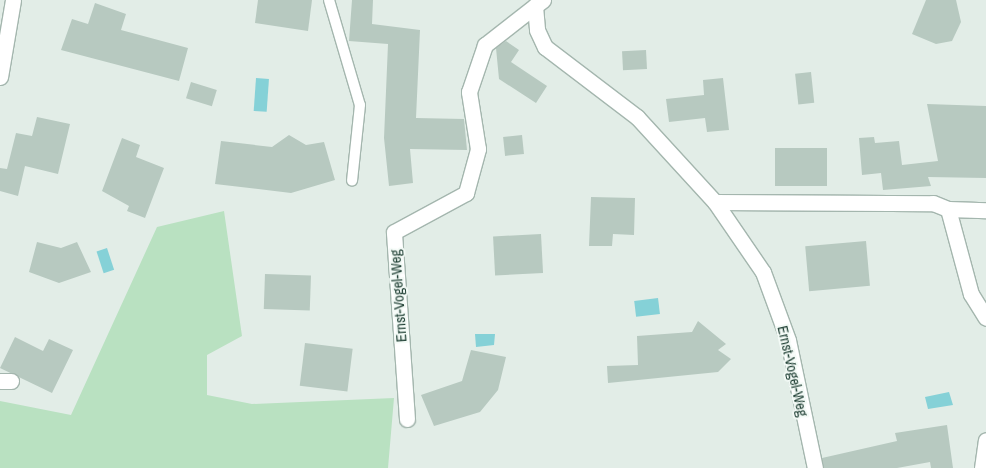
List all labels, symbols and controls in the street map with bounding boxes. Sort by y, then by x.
street label: Ernst-Vogel-Weg [386,249,410,343]
street label: Ernst-Vogel-Weg [774,324,812,418]

